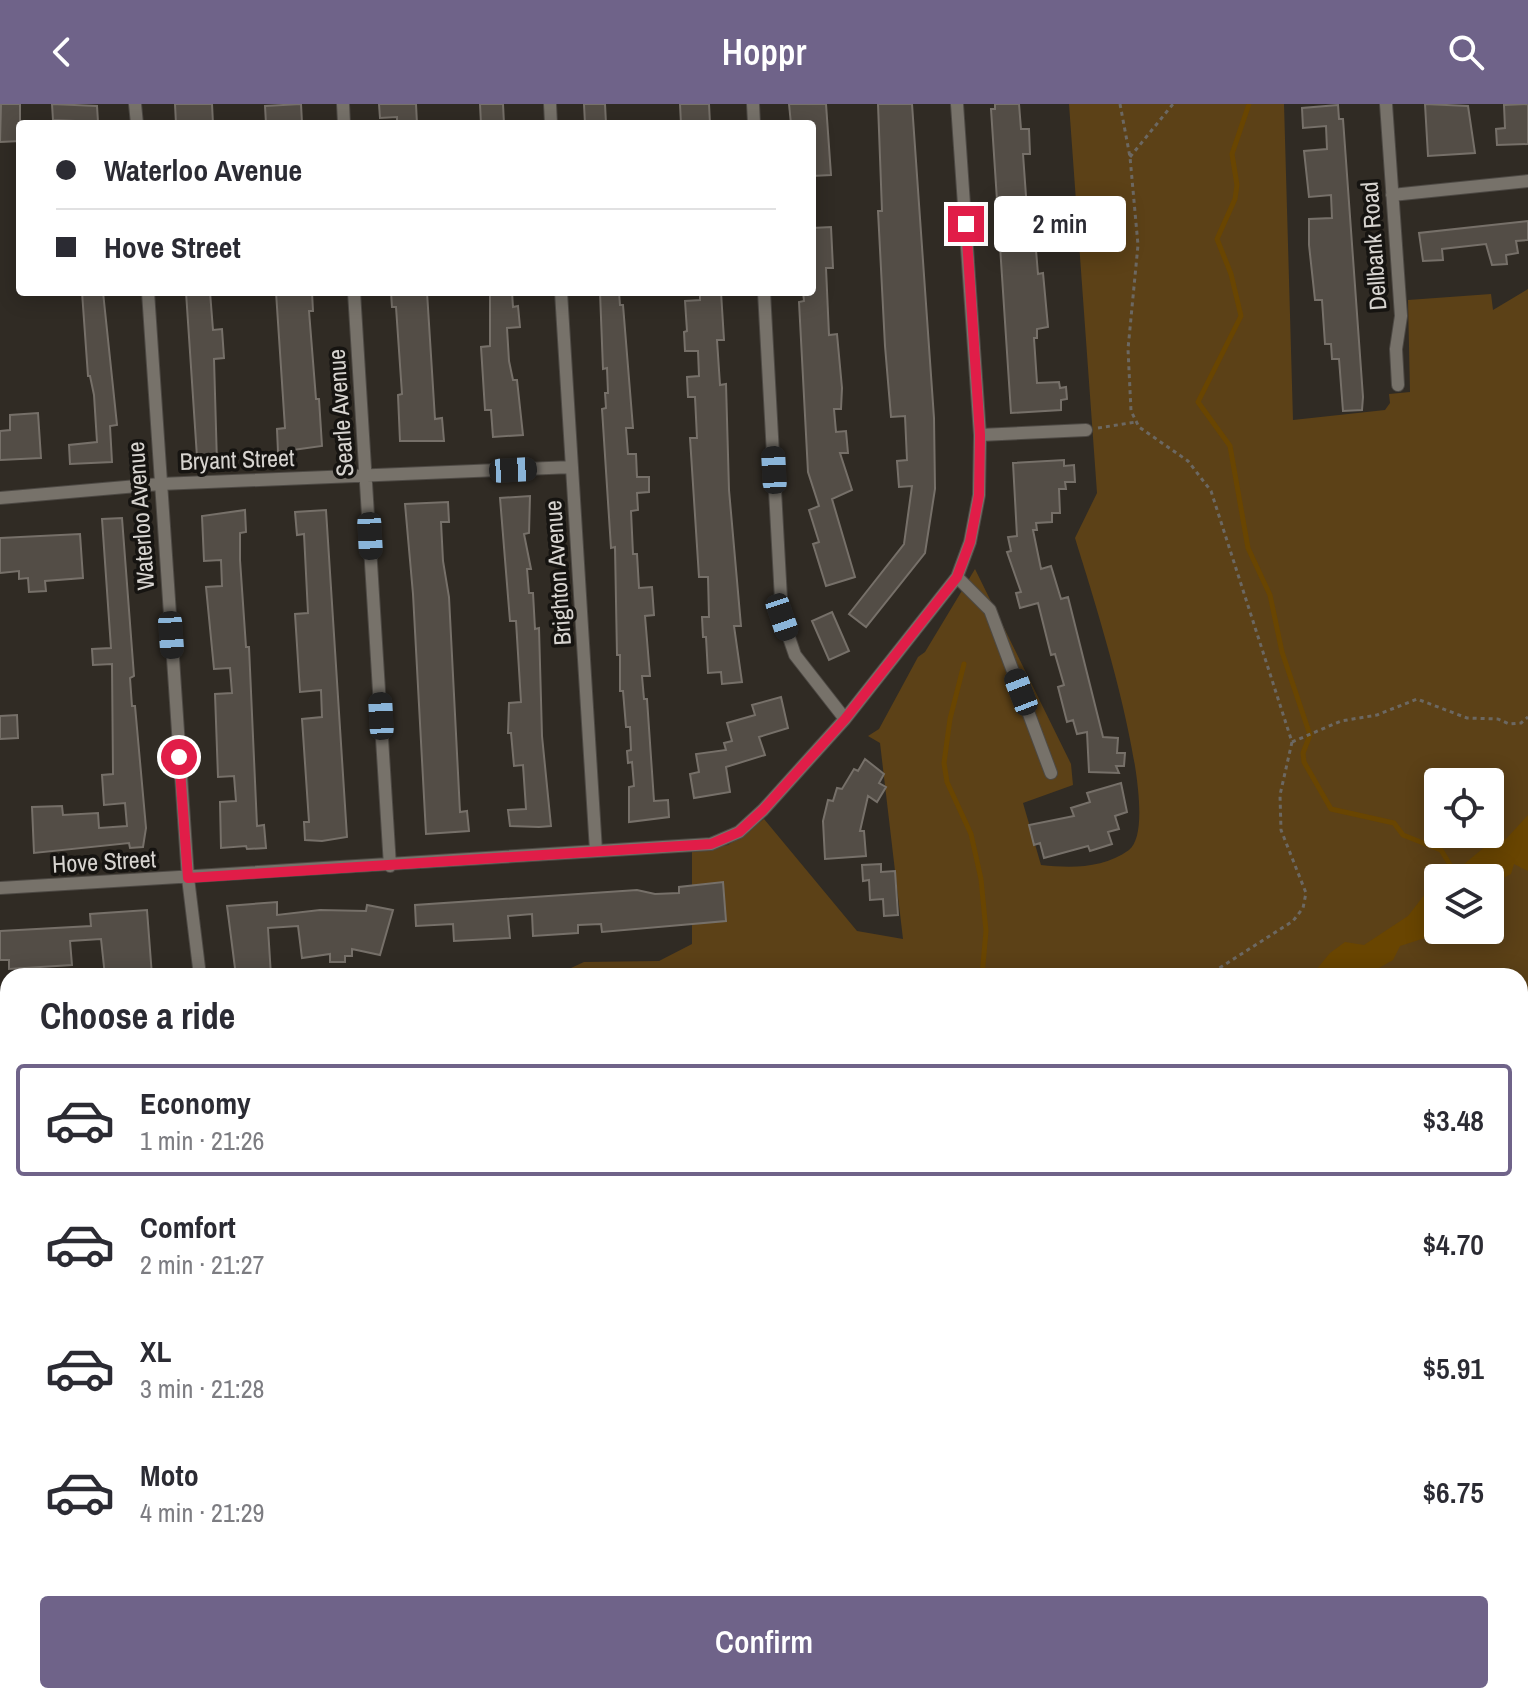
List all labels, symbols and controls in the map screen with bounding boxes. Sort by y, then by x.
text: Hoppr [722,28,806,76]
icon: back [40,30,84,74]
icon: search [1444,30,1488,74]
text: Waterloo Avenue [104,150,302,190]
street label: Dellbank Road [1353,181,1393,311]
callout: 2 min [994,196,1126,252]
route end [948,206,984,242]
text: 2 min [1033,206,1087,241]
text: Hove Street [104,227,241,267]
street label: Searle Avenue [320,348,360,478]
street label: Waterloo Avenue [119,441,161,591]
street label: Bryant Street [179,441,295,477]
car [761,445,787,495]
car [488,457,538,483]
street label: Brighton Avenue [536,499,578,647]
car [357,511,383,561]
car [763,590,801,644]
car [157,610,185,660]
car [1001,665,1041,719]
car [368,691,394,741]
route start [161,739,197,775]
map controls [1424,768,1504,944]
button: locate [1424,768,1504,848]
street label: Hove Street [51,842,157,880]
button: layers [1424,864,1504,944]
text: Choose a ride [40,992,235,1040]
text: Economy [140,1083,251,1123]
icon: car [44,1084,116,1156]
text: $3.48 [1422,1100,1484,1140]
text: 1 min · 21:26 [140,1123,264,1158]
text: Comfort [140,1207,236,1247]
icon: car [44,1208,116,1280]
text: $4.70 [1422,1224,1484,1264]
text: 2 min · 21:27 [140,1247,264,1282]
text: XL [140,1331,171,1371]
icon: car [44,1332,116,1404]
text: $5.91 [1422,1348,1484,1388]
text: 3 min · 21:28 [140,1371,264,1406]
text: Moto [140,1455,199,1495]
icon: car [44,1456,116,1528]
text: $6.75 [1422,1472,1484,1512]
text: 4 min · 21:29 [140,1495,264,1530]
button: Confirm [40,1596,1488,1688]

